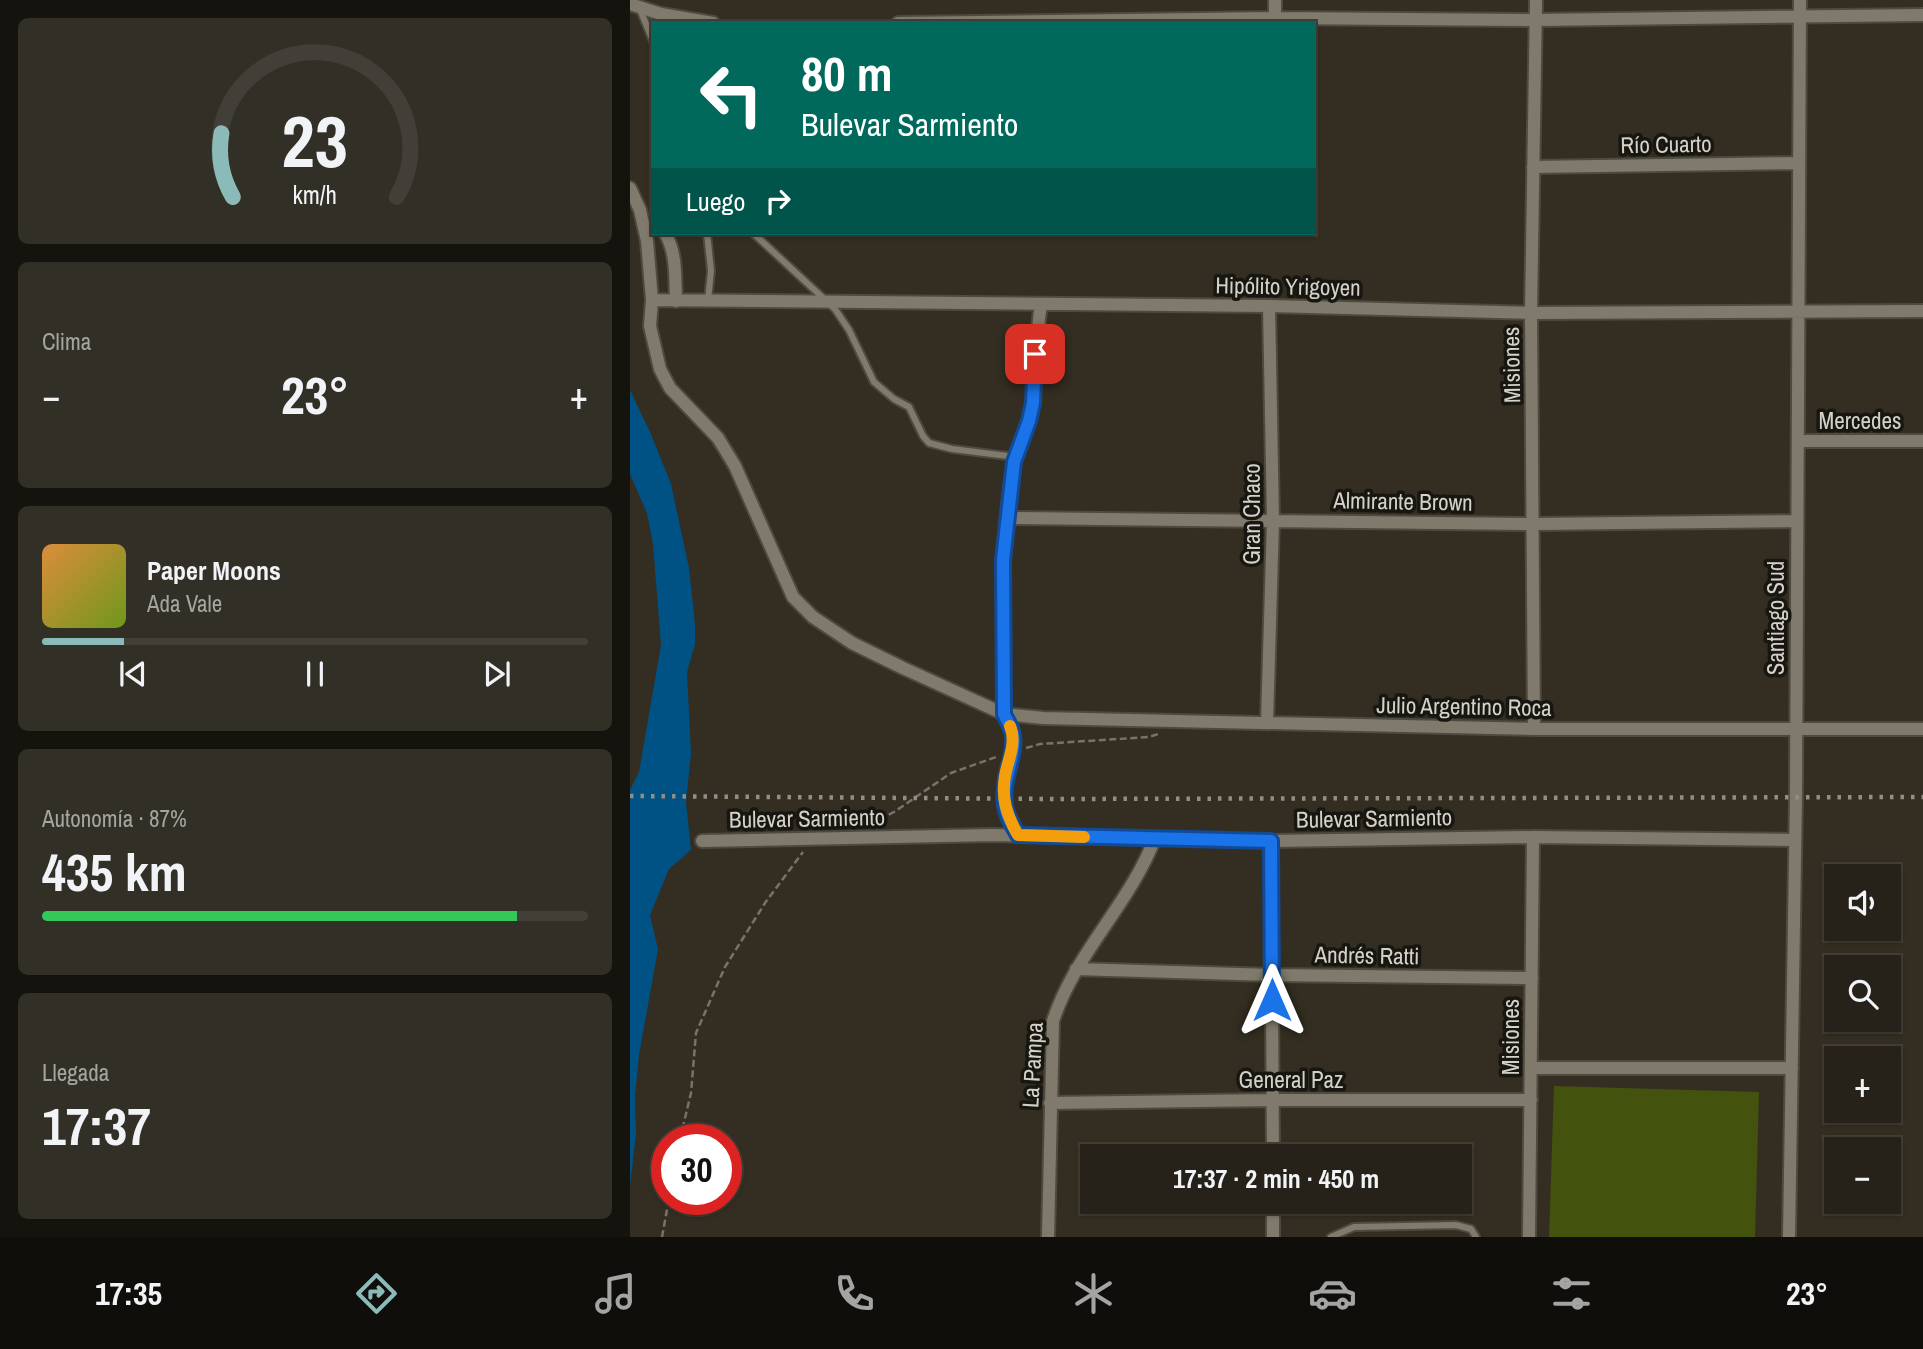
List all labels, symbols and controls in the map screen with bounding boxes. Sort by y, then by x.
text: 80 m [801,40,893,106]
icon: left [686,49,777,140]
text: 23 [282,92,348,190]
text: Bulevar Sarmiento [801,103,1018,146]
street label: Río Cuarto [1620,128,1712,160]
text: km/h [293,178,337,212]
icon: right [759,182,797,220]
text: Luego [686,184,745,219]
street label: Hipólito Yrigoyen [1215,269,1361,303]
pin [1005,324,1065,384]
text: Clima [42,326,91,357]
street label: Misiones [1495,326,1527,404]
icon: arrive [1016,335,1054,373]
text: 23° [281,360,349,430]
text: − [42,370,60,421]
text: + [570,370,588,421]
street label: Mercedes [1819,405,1901,436]
street label: Gran Chaco [1236,463,1267,565]
street label: Almirante Brown [1332,484,1473,518]
text: Paper Moons [147,553,281,588]
street label: Santiago Sud [1760,561,1791,675]
text: Ada Vale [147,588,222,619]
icon: previous [114,655,152,693]
icon: pause [296,655,334,693]
icon: next [478,655,516,693]
street label: Julio Argentino Roca [1376,689,1552,723]
street label: Bulevar Sarmiento [729,801,885,835]
street label: Bulevar Sarmiento [1296,801,1452,835]
text: Autonomía · 87% [42,803,187,834]
text: 435 km [42,837,187,907]
map controls [1824,864,1901,1214]
button: sound [1824,864,1901,941]
street label: Andrés Ratti [1313,939,1420,971]
button: search [1824,955,1901,1032]
position arrow [1235,963,1309,1037]
street label: Misiones [1495,999,1526,1075]
street label: La Pampa [1014,1021,1050,1109]
button: + [1824,1046,1901,1123]
text: Llegada [42,1057,109,1088]
street label: General Paz [1239,1064,1343,1095]
text: 17:37 [42,1091,151,1161]
speed limit sign: 30 [651,1124,742,1215]
button: − [1824,1137,1901,1214]
text: 17:37 · 2 min · 450 m [1173,1161,1379,1196]
icon: directions [352,1269,401,1318]
icon: music [591,1269,640,1318]
icon: phone [830,1269,879,1318]
icon: climate [1069,1269,1118,1318]
icon: car [1308,1269,1357,1318]
icon: filters [1547,1269,1596,1318]
text: 17:35 [95,1272,162,1315]
text: 23° [1786,1272,1828,1315]

